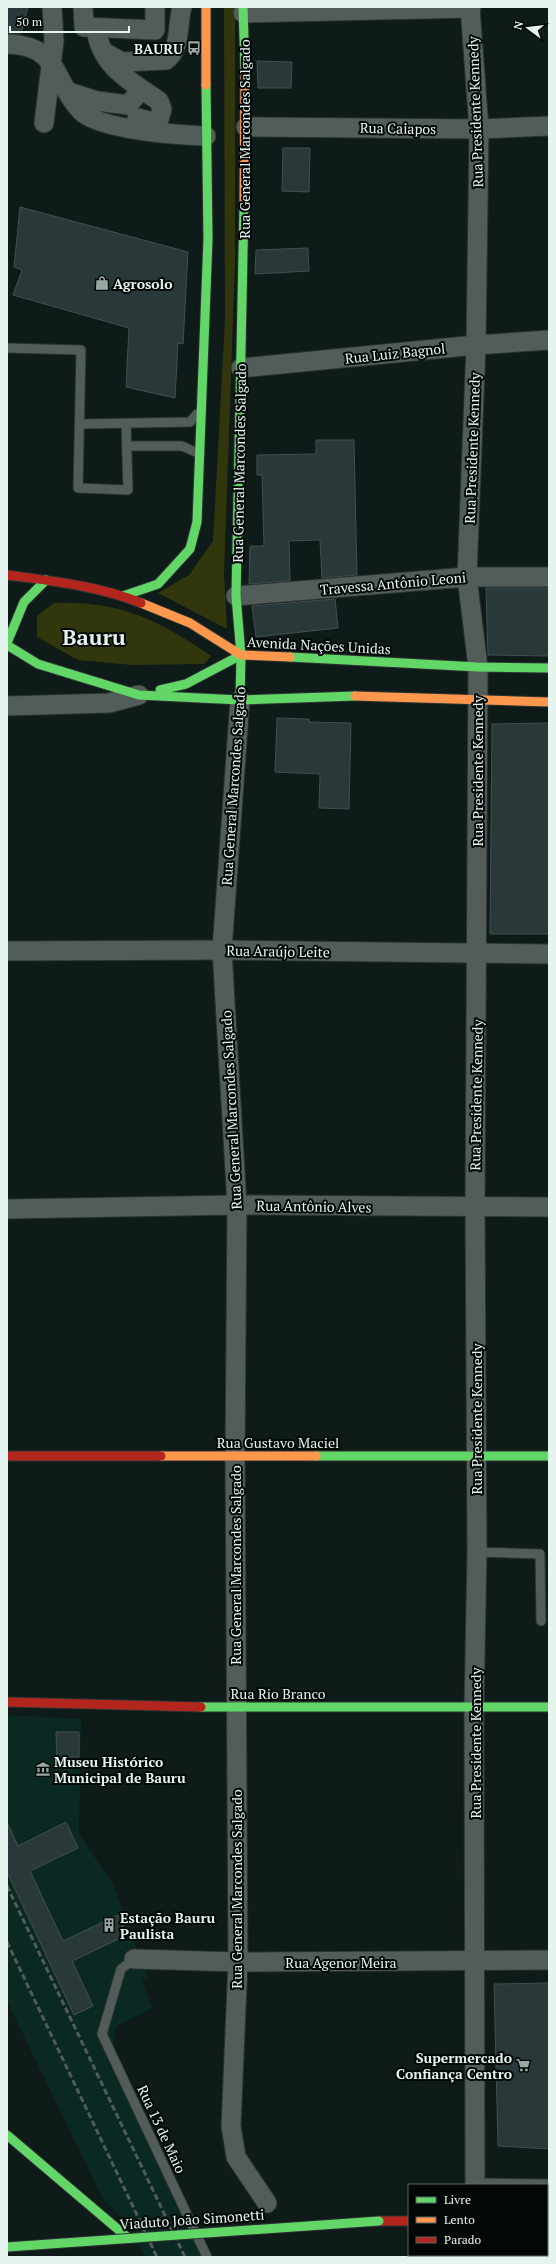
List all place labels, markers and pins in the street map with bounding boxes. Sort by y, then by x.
place label: BAURU [134,39,183,58]
bus stop icon: BAURU [186,40,202,56]
place label: Agrosolo [113,274,173,293]
shop icon: Agrosolo [94,275,110,291]
place label: Museu Histórico Municipal de Bauru [54,1752,186,1787]
museum icon: Museu Histórico Municipal de Bauru [35,1761,51,1777]
place label: Estação Bauru Paulista [120,1908,215,1943]
building icon: Estação Bauru Paulista [101,1917,117,1933]
place label: Supermercado Confiança Centro [396,2048,512,2083]
supermarket icon: Supermercado Confiança Centro [515,2057,531,2073]

